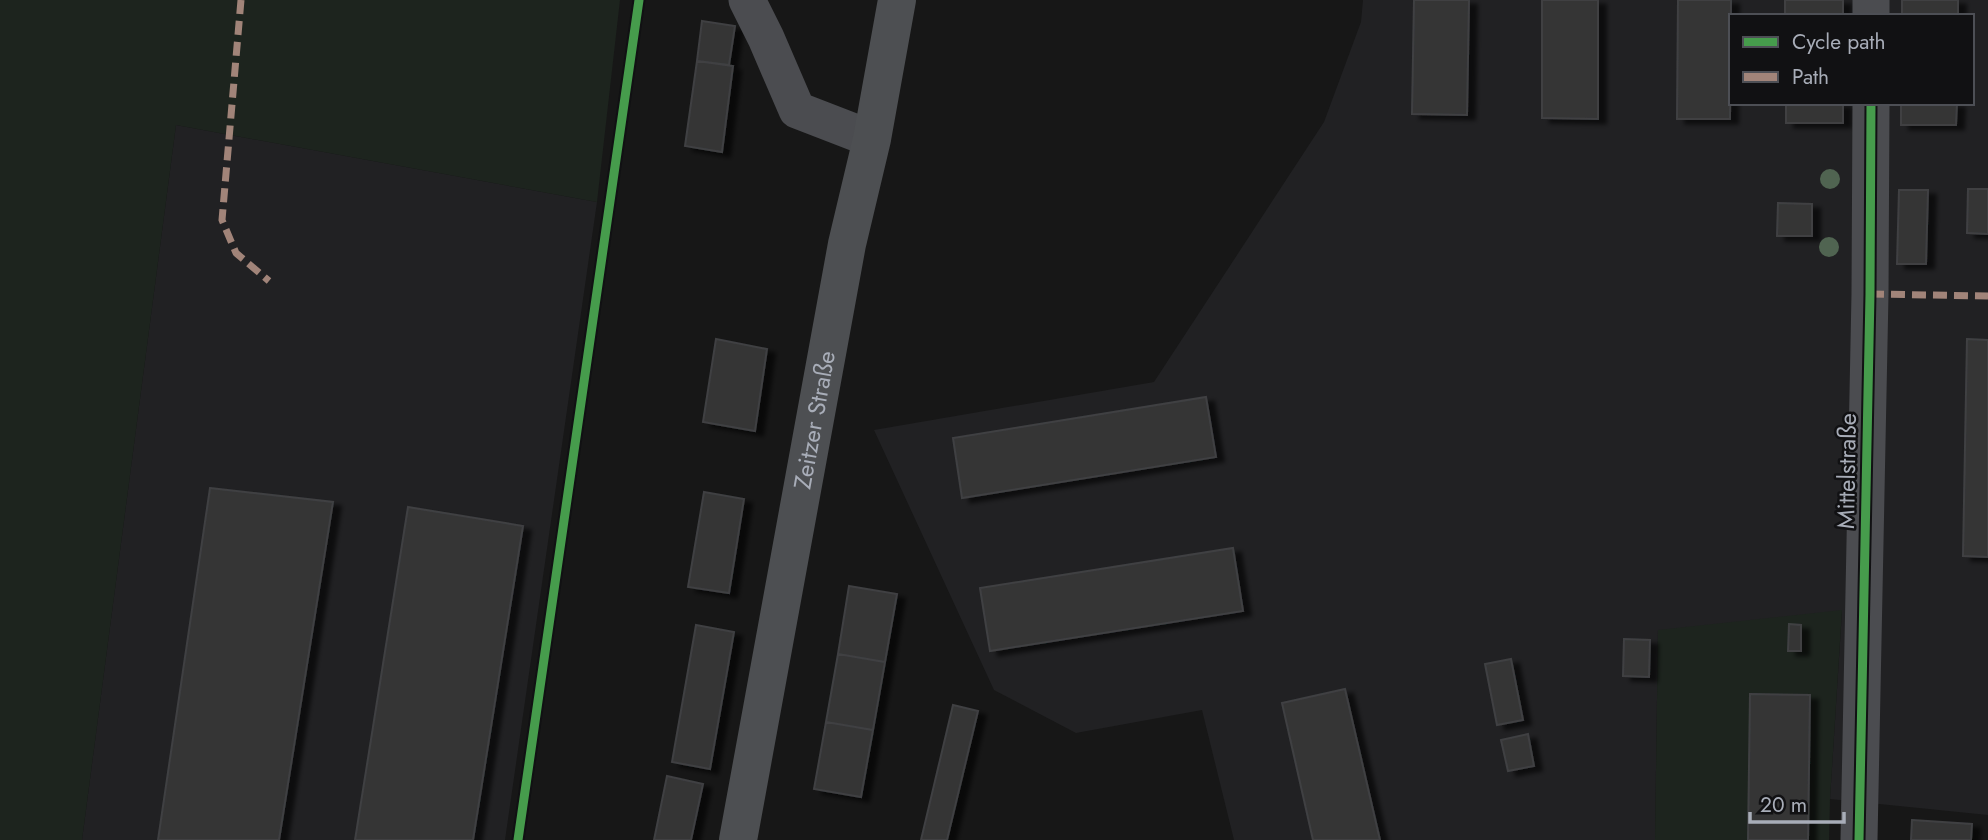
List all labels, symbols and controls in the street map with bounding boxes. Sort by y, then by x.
legend [1729,14,1974,105]
text: Cycle path [1792,27,1885,57]
text: Path [1792,62,1829,92]
street label: Zeitzer Straße [785,348,844,492]
street label: Mittelstraße [1828,413,1865,529]
scale bar [1750,780,1844,824]
text: 20 m [1760,790,1807,820]

